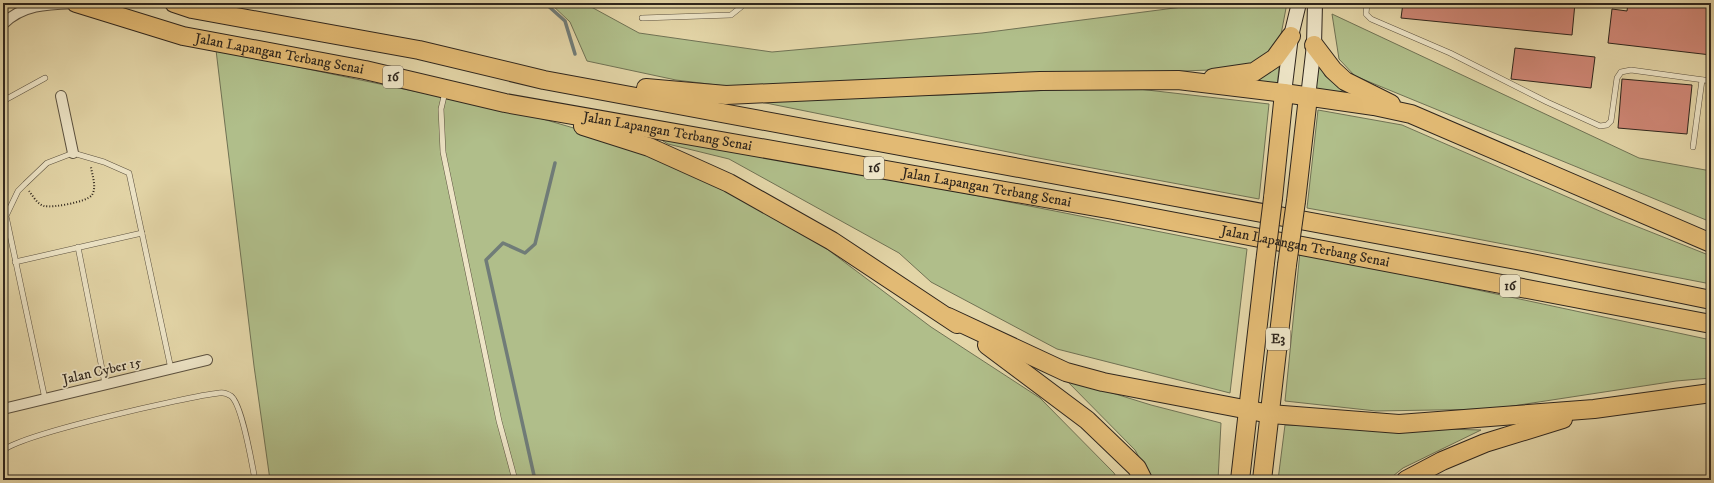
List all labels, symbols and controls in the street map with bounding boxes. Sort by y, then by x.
street label: Jalan Lapangan Terbang Senai [192,29,366,79]
road number: 16 [383,66,403,88]
street label: Jalan Lapangan Terbang Senai [580,108,754,155]
road number: 16 [864,157,884,179]
street label: Jalan Lapangan Terbang Senai [899,164,1073,212]
street label: Jalan Lapangan Terbang Senai [1218,221,1391,272]
road number: 16 [1500,275,1520,297]
road number: E3 [1266,328,1290,350]
street label: Jalan Cyber 15 [59,353,143,389]

